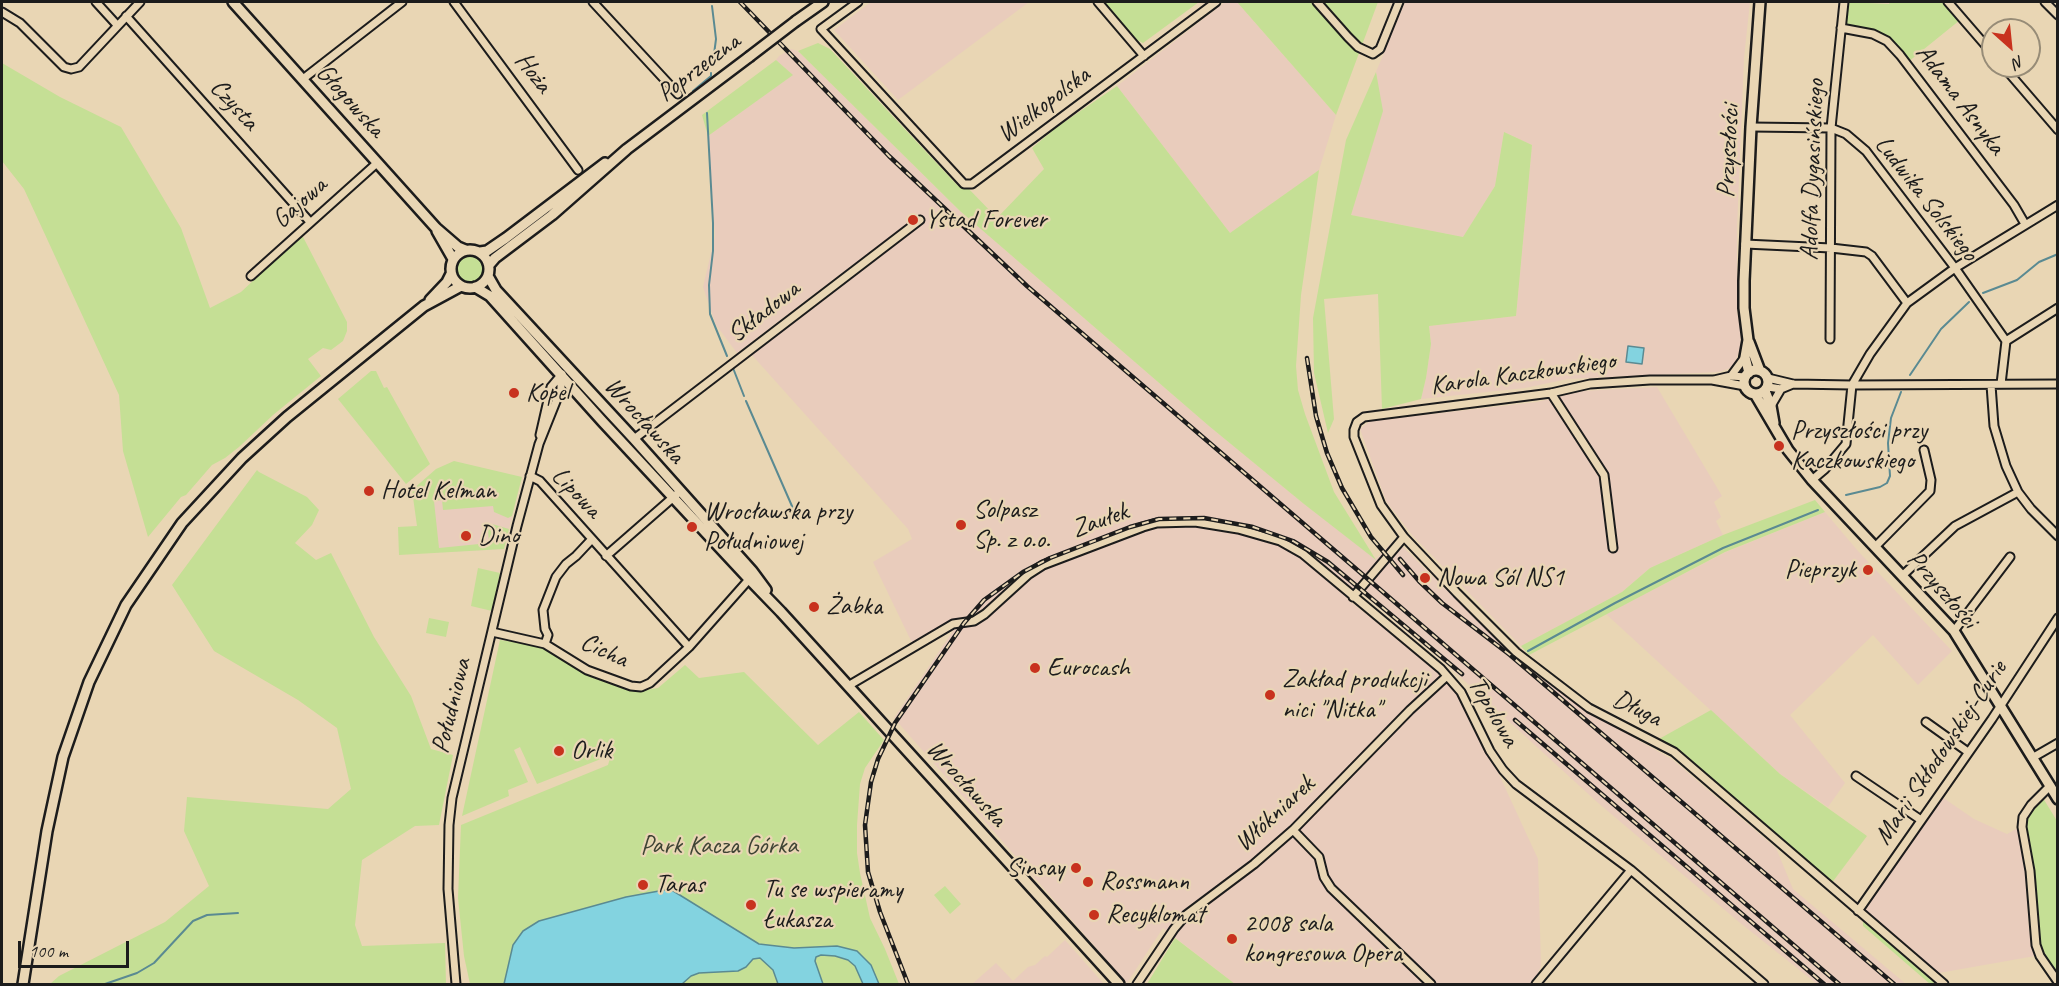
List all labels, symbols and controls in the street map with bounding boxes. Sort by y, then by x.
north arrow [1981,18,2041,78]
street label: Poprzeczna [651,27,747,109]
street label: Adama Asnyka [1908,39,2012,161]
street label: Hoża [507,46,559,100]
text: N [2009,51,2027,73]
street label: Głogowska [309,58,391,144]
street label: Wielkopolska [991,60,1097,150]
street label: Czysta [203,73,265,137]
street label: Adolfa Dygasińskiego [1794,79,1832,261]
street label: Przyszłości [1711,103,1747,199]
street label: Ludwika Solskiego [1867,130,1985,268]
street label: Gajowa [266,170,334,236]
place label: Ystad Forever [925,204,1047,236]
marker: Ystad Forever [906,213,920,227]
street label: Składowa [722,274,806,350]
street label: Karola Kaczkowskiego [1429,346,1617,402]
street label: Wrocławska [597,371,691,471]
place label: Kopel [526,377,569,409]
marker: Kopel [507,386,521,400]
place label: Przyszłości przy Kaczkowskiego [1791,415,1927,476]
marker: Przyszłości przy Kaczkowskiego [1772,439,1786,453]
street label: Lipowa [544,461,608,525]
place label: Hotel Kelman [381,475,496,507]
marker: Hotel Kelman [362,484,376,498]
place label: Solpasz Sp. z o.o. [973,494,1050,556]
place label: Wrocławska przy Południowej [704,496,852,558]
street label: Zaułek [1067,496,1133,546]
marker: Solpasz Sp. z o.o. [954,518,968,532]
place label: Dino [478,520,519,552]
marker: Wrocławska przy Południowej [685,520,699,534]
marker: Dino [459,529,473,543]
street label: Przyszłości [1900,544,1984,636]
place label: Pieprzyk [1785,554,1856,586]
place label: Nowa Sól NS1 [1437,562,1564,594]
marker: Pieprzyk [1861,563,1875,577]
marker: Nowa Sól NS1 [1418,571,1432,585]
place label: Żabka [826,591,882,623]
marker: Żabka [807,600,821,614]
street label: Cicha [575,627,633,675]
place label: Eurocash [1047,652,1130,684]
street label: Południowa [425,655,479,757]
street label: Marii Skłodowskiej-Curie [1868,655,2014,851]
marker: Eurocash [1028,661,1042,675]
place label: Zakład produkcji nici "Nitka" [1282,664,1427,726]
street label: Topolowa [1460,671,1526,753]
street label: Długa [1608,684,1666,734]
marker: Zakład produkcji nici "Nitka" [1263,688,1277,702]
street label: Wrocławska [919,734,1013,834]
place label: Orlik [571,735,612,767]
marker: Orlik [552,744,566,758]
street label: Włókniarek [1229,769,1321,859]
park label: Park Kacza Górka [641,830,797,862]
place label: Sinsay [1006,852,1064,884]
marker: Sinsay [1069,861,1083,875]
place label: Rossmann [1100,866,1189,898]
place label: Taras [655,869,705,901]
place label: Tu se wspieramy Łukasza [763,874,902,936]
marker: Rossmann [1081,875,1095,889]
marker: Taras [636,878,650,892]
marker: Tu se wspieramy Łukasza [744,898,758,912]
place label: Recyklomat [1106,899,1204,931]
marker: Recyklomat [1087,908,1101,922]
place label: 2008 sala kongresowa Opera [1244,908,1402,970]
scale bar [21,929,132,967]
marker: 2008 sala kongresowa Opera [1225,932,1239,946]
text: 100 m [29,940,68,962]

